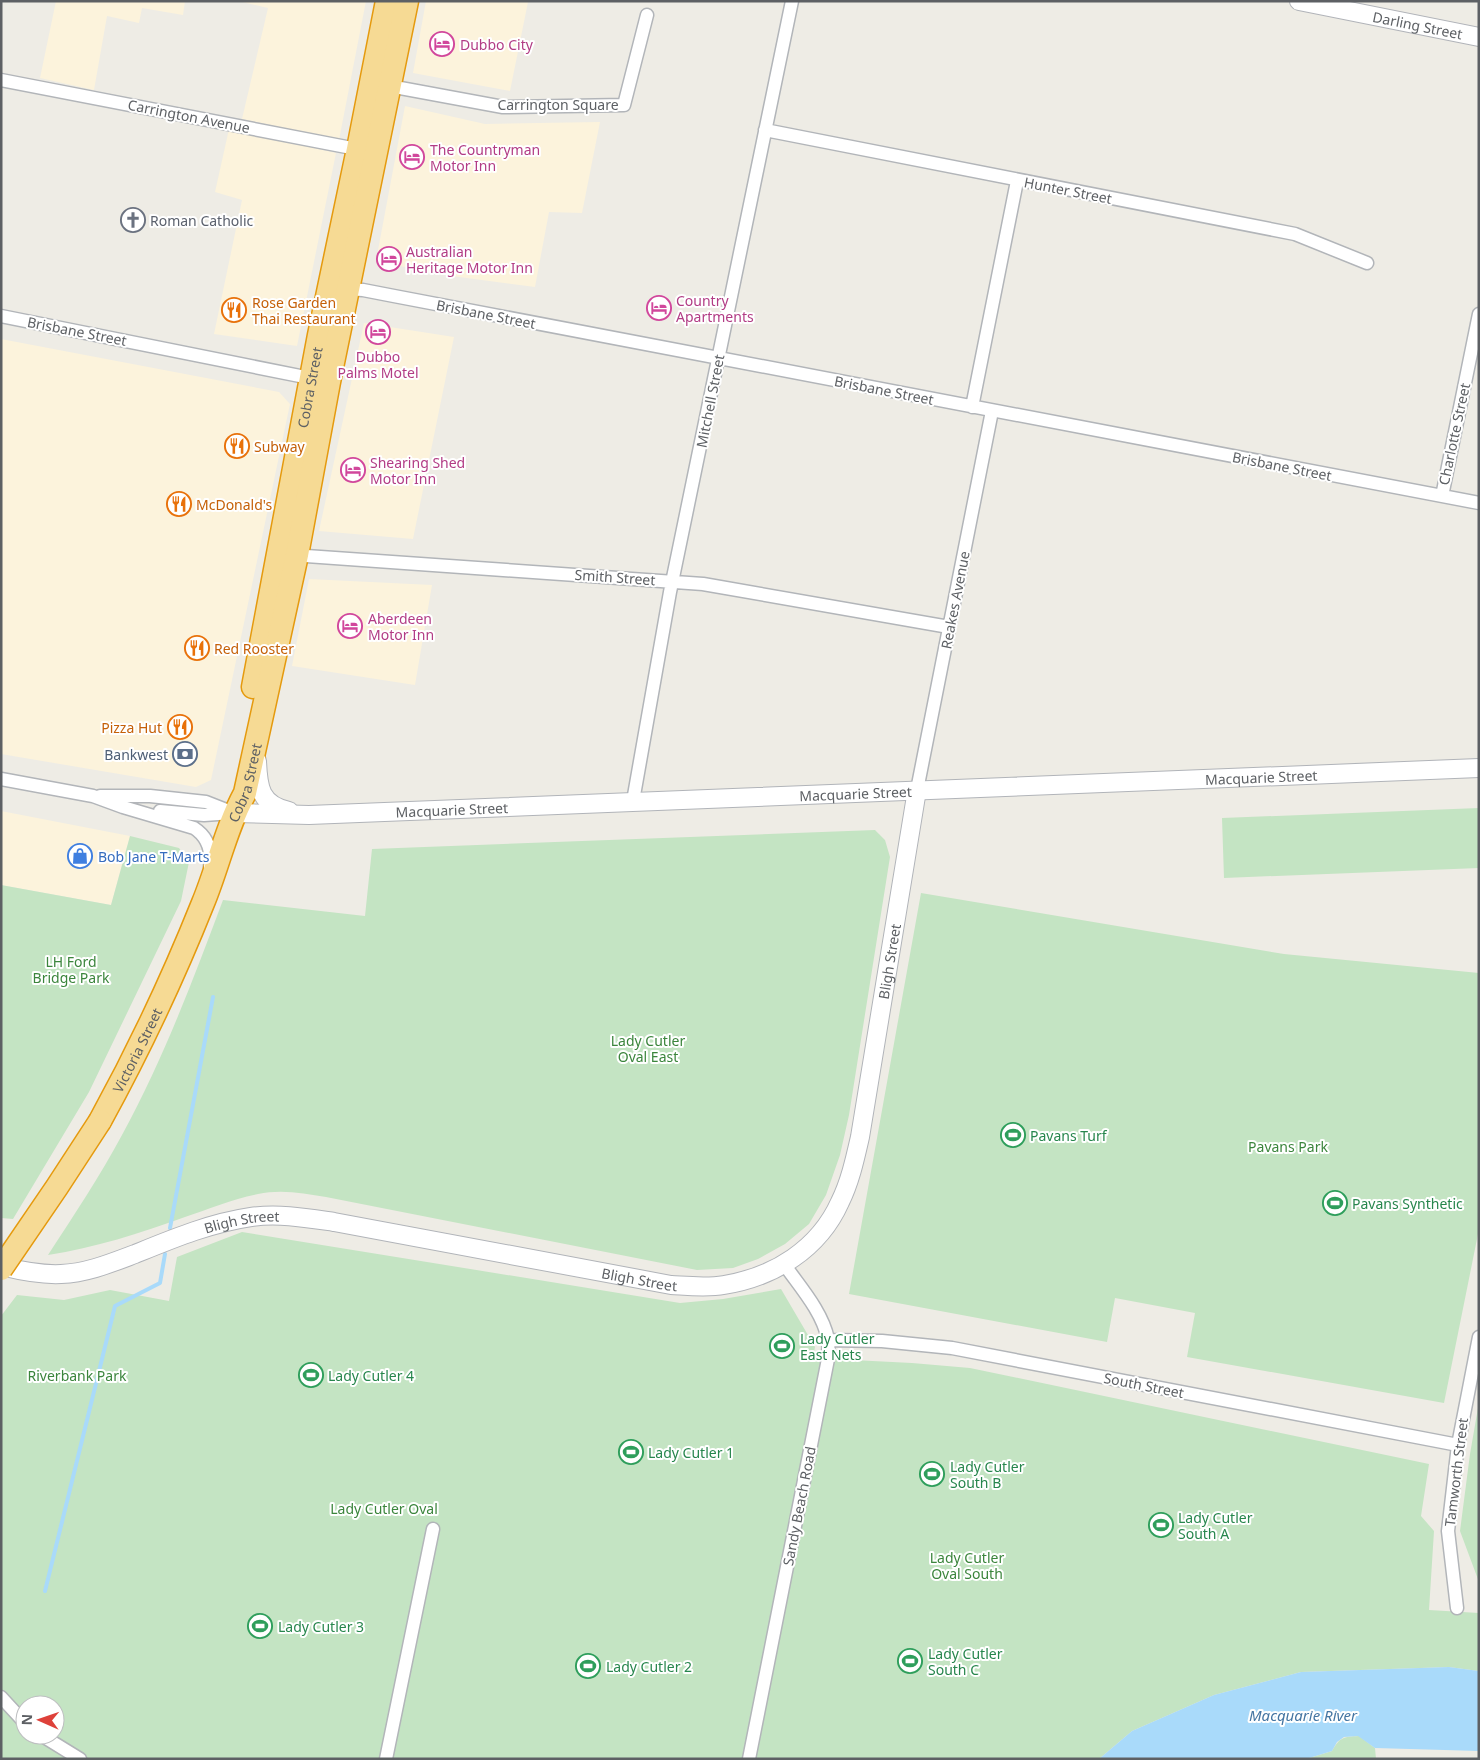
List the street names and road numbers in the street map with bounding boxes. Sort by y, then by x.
street label: Darling Street [1371,6,1464,43]
street label: Carrington Avenue [126,95,252,137]
street label: Carrington Square [497,95,619,114]
street label: Hunter Street [1022,172,1114,208]
street label: Brisbane Street [435,295,537,333]
street label: Brisbane Street [26,312,128,350]
street label: Cobra Street [292,345,326,429]
street label: Mitchell Street [692,353,728,449]
street label: Brisbane Street [833,371,935,409]
street label: Charlotte Street [1434,381,1474,487]
street label: Brisbane Street [1231,447,1333,485]
street label: Reakes Avenue [936,549,974,651]
street label: Smith Street [574,565,656,589]
street label: Cobra Street [223,741,265,825]
street label: Macquarie Street [1205,765,1318,789]
street label: Macquarie Street [799,781,912,805]
street label: Macquarie Street [395,798,508,821]
street label: Bligh Street [873,922,904,1001]
street label: Victoria Street [108,1005,166,1096]
street label: Bligh Street [202,1206,280,1237]
street label: Bligh Street [600,1263,678,1295]
street label: South Street [1102,1368,1186,1402]
street label: Tamworth Street [1440,1417,1472,1527]
street label: Sandy Beach Road [778,1445,820,1567]

